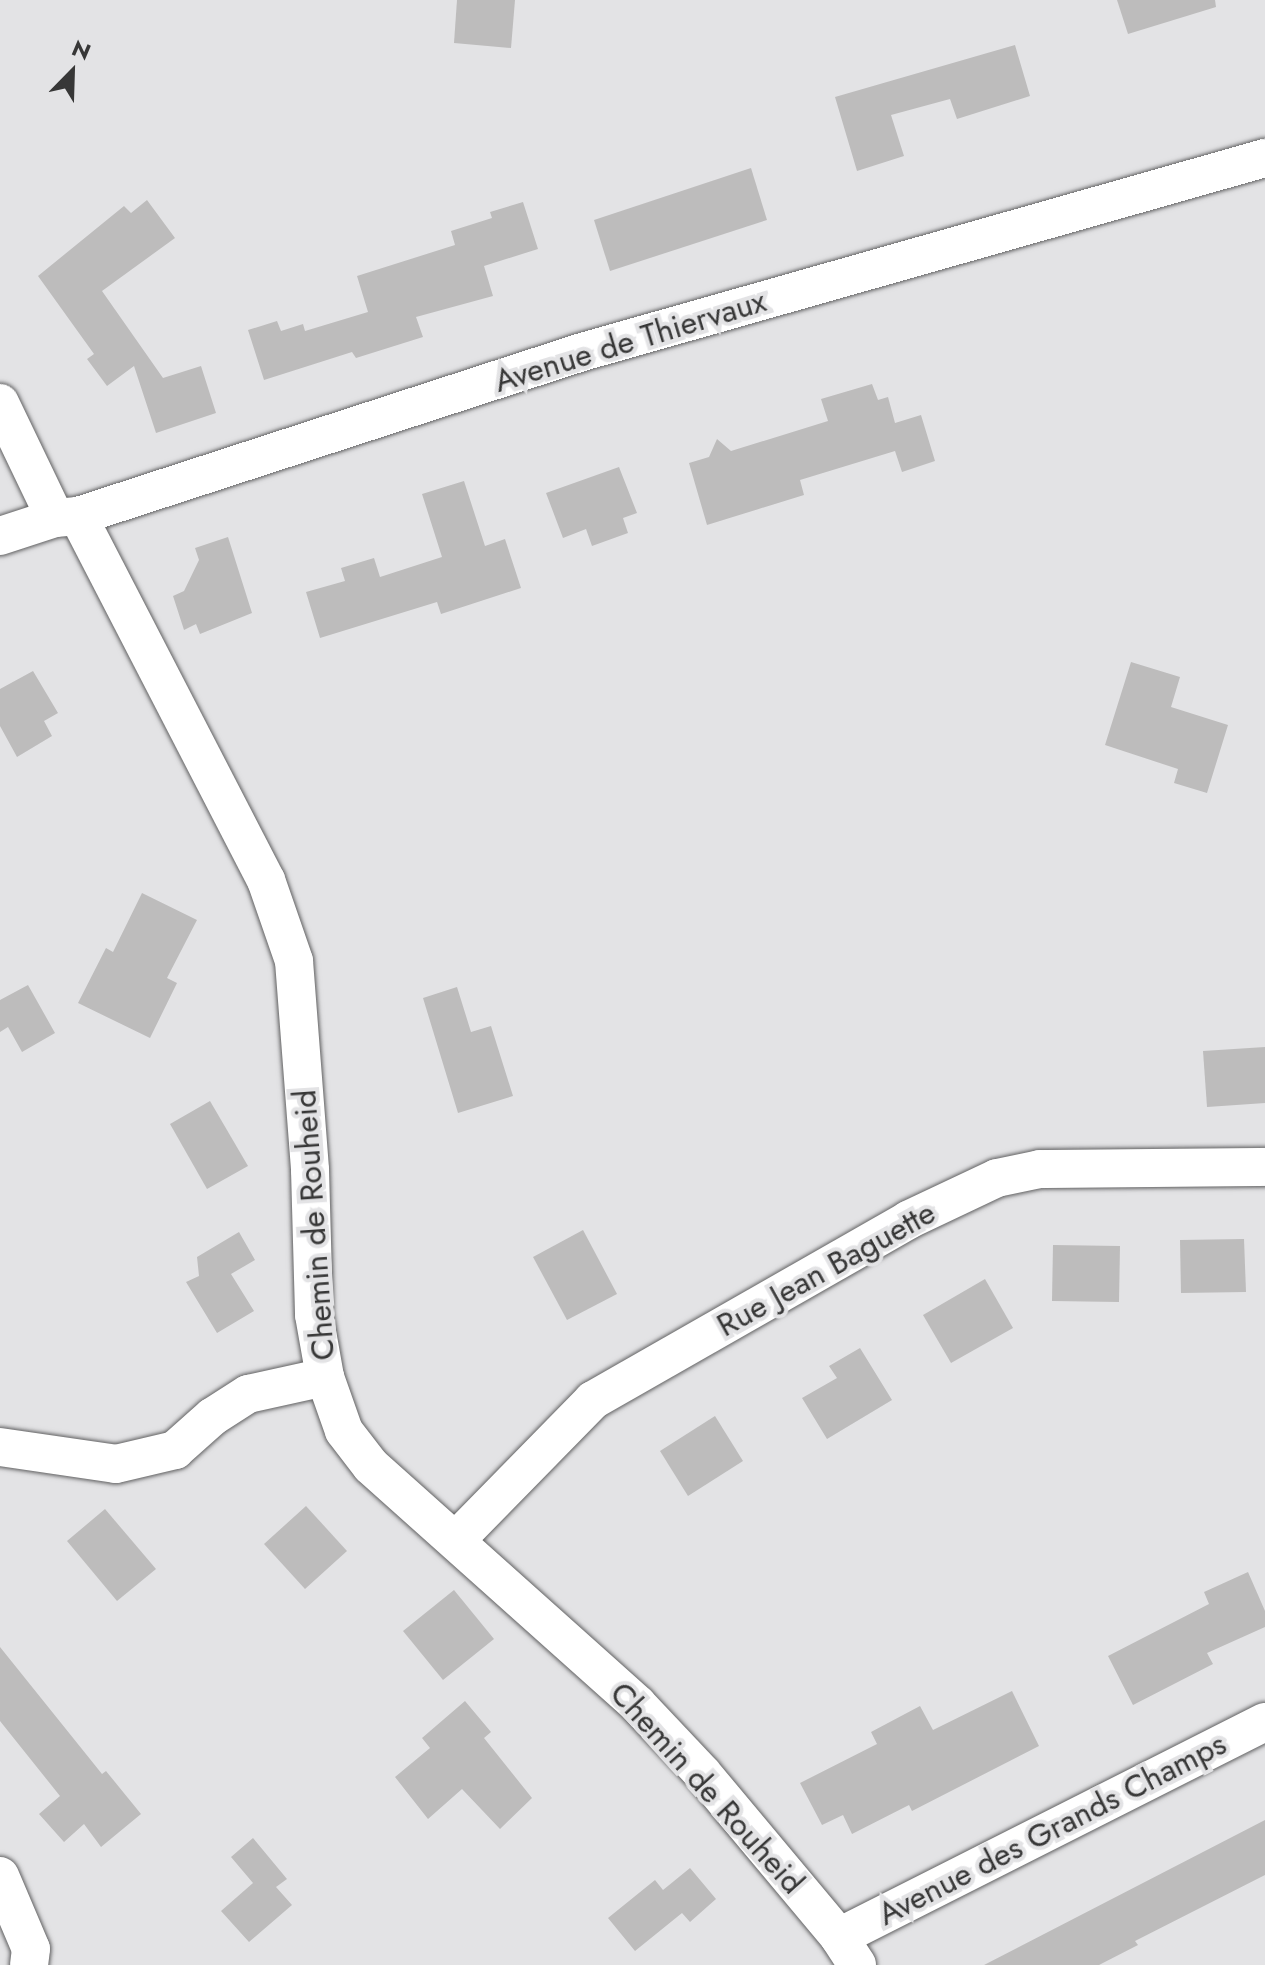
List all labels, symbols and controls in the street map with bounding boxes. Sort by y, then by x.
north arrow [32,32,112,112]
text: N [67,32,96,68]
street label: Avenue de Thiervaux [490,281,770,401]
street label: Chemin de Rouheid [285,1088,343,1362]
street label: Rue Jean Baguette [710,1193,942,1345]
street label: Chemin de Rouheid [602,1674,812,1902]
street label: Avenue des Grands Champs [872,1724,1232,1934]

